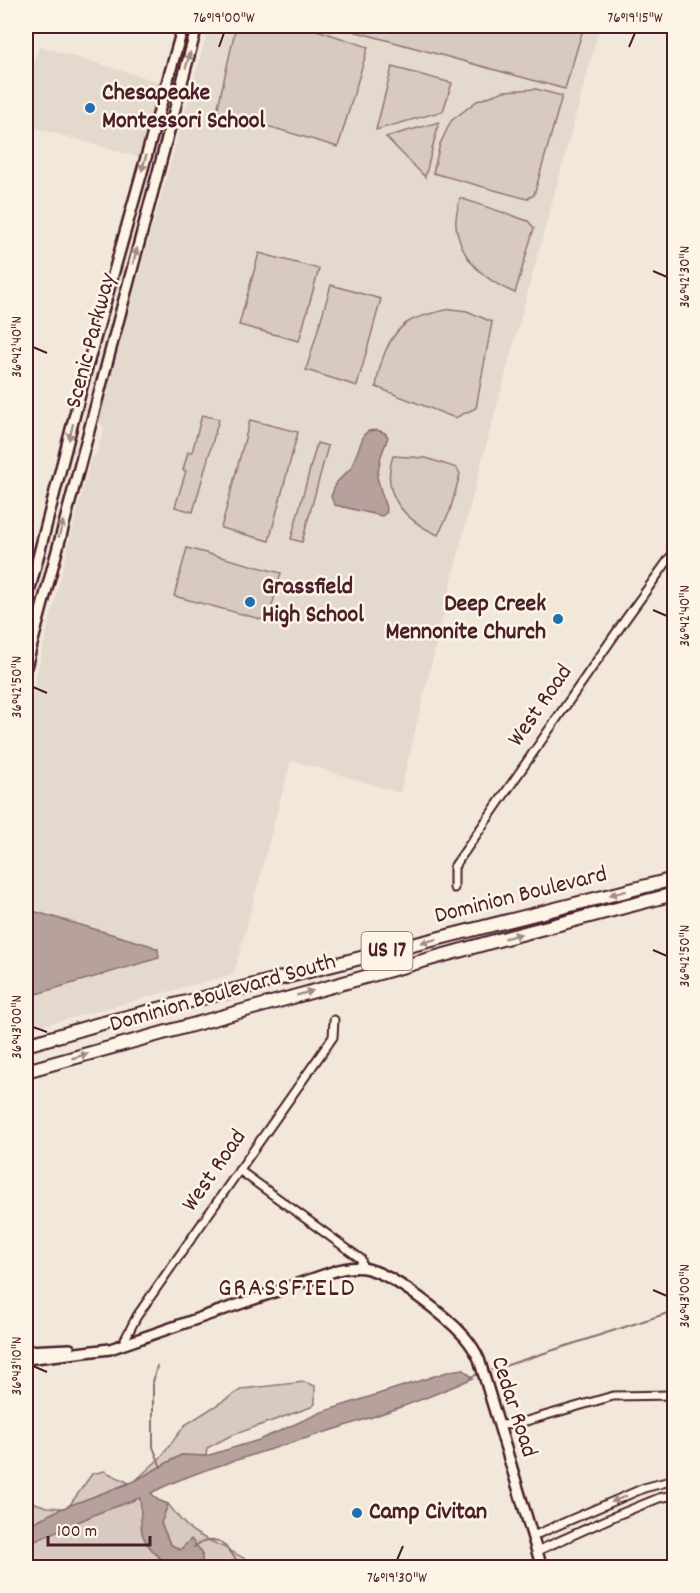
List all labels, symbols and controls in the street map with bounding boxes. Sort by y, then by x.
text: 76°19'00"W [193,8,255,30]
text: 76°19'15"W [607,8,663,30]
one-way arrow [184,51,193,69]
place label: Chesapeake Montessori School [102,77,266,139]
marker: Chesapeake Montessori School [83,101,97,115]
one-way arrow [139,154,149,172]
text: 36°42'30"N [675,246,697,308]
one-way arrow [131,247,141,265]
street label: Scenic Parkway [58,268,127,412]
text: 36°42'40"N [7,316,29,378]
one-way arrow [65,423,75,441]
one-way arrow [57,520,67,539]
place label: Grassfield High School [262,571,364,633]
text: 36°42'40"N [675,585,697,647]
place label: Deep Creek Mennonite Church [385,588,546,650]
marker: Grassfield High School [243,595,257,609]
marker: Deep Creek Mennonite Church [551,612,565,626]
text: 36°42'50"N [7,656,29,718]
street label: West Road [500,658,582,754]
street label: Dominion Boulevard [431,858,611,934]
one-way arrow [609,889,627,899]
text: 36°42'50"N [675,925,697,987]
one-way arrow [504,930,522,940]
road number: US 17 [362,932,412,970]
one-way arrow [420,936,438,946]
street label: Dominion Boulevard South [106,945,340,1043]
one-way arrow [295,988,314,998]
text: 36°43'00"N [7,995,29,1059]
one-way arrow [71,1051,89,1060]
street label: West Road [174,1123,256,1219]
text: 36°43'00"N [675,1264,697,1328]
district label: GRASSFIELD [218,1270,356,1309]
text: 36°43'10"N [7,1337,29,1395]
street label: Cedar Road [481,1352,545,1462]
one-way arrow [610,1494,628,1504]
place label: Camp Civitan [369,1496,487,1530]
marker: Camp Civitan [350,1506,364,1520]
scale bar [48,1509,150,1547]
text: 100 m [57,1520,97,1545]
text: 76°19'30"W [367,1568,427,1590]

